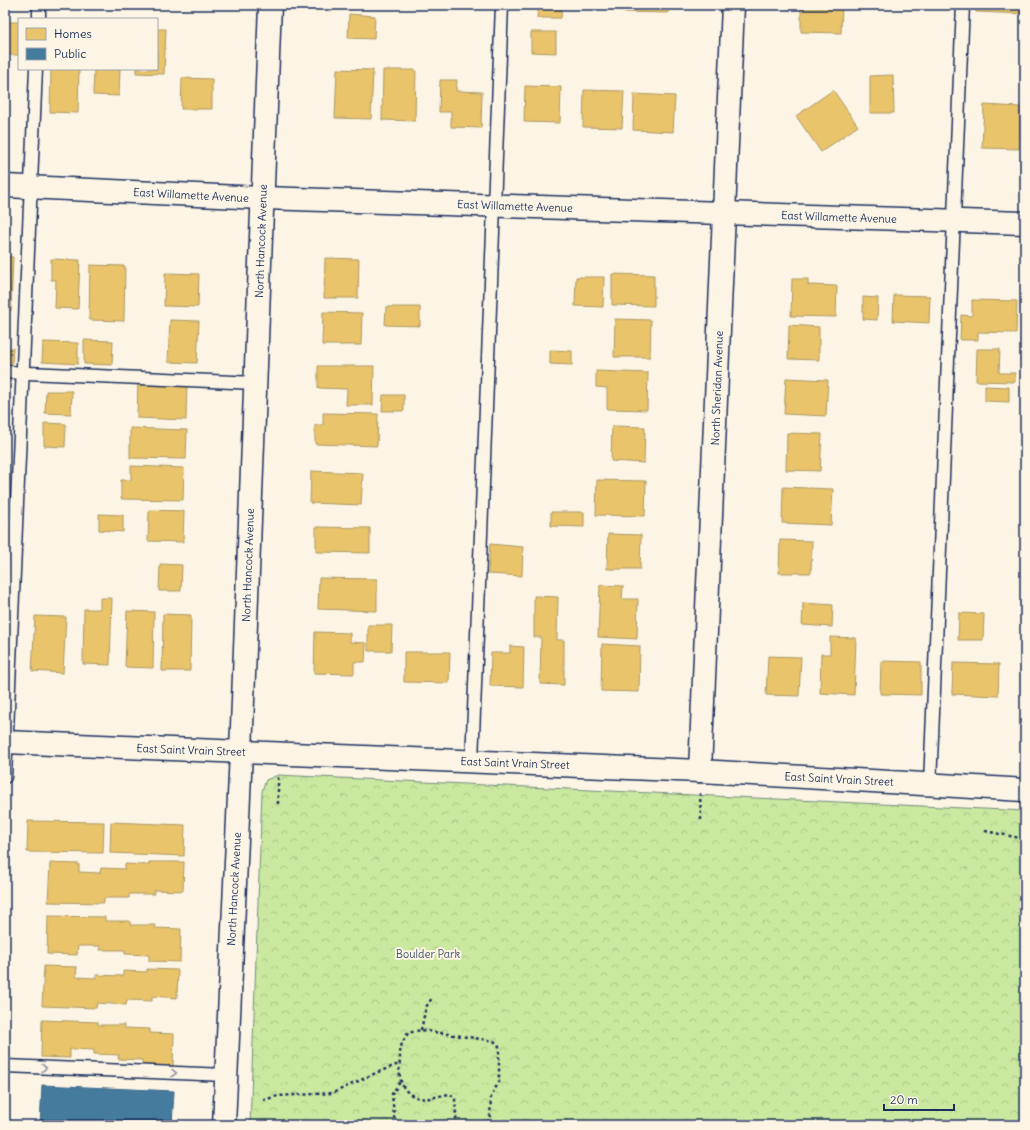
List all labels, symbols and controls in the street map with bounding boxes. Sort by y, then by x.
legend [18,18,158,70]
text: Homes [54,26,92,41]
text: Public [54,46,86,61]
street label: North Hancock Avenue [252,184,270,298]
street label: East Willamette Avenue [133,185,249,205]
street label: East Willamette Avenue [457,197,573,215]
street label: East Willamette Avenue [781,208,897,226]
street label: North Sheridan Avenue [708,330,726,446]
street label: North Hancock Avenue [239,508,257,622]
street label: East Saint Vrain Street [136,741,246,759]
street label: East Saint Vrain Street [460,754,570,772]
street label: East Saint Vrain Street [784,769,894,789]
street label: North Hancock Avenue [224,832,244,946]
park label: Boulder Park [396,947,461,961]
one-way arrow [41,1064,47,1072]
one-way arrow [171,1069,177,1077]
scale bar [884,1086,954,1112]
text: 20 m [890,1092,918,1107]

